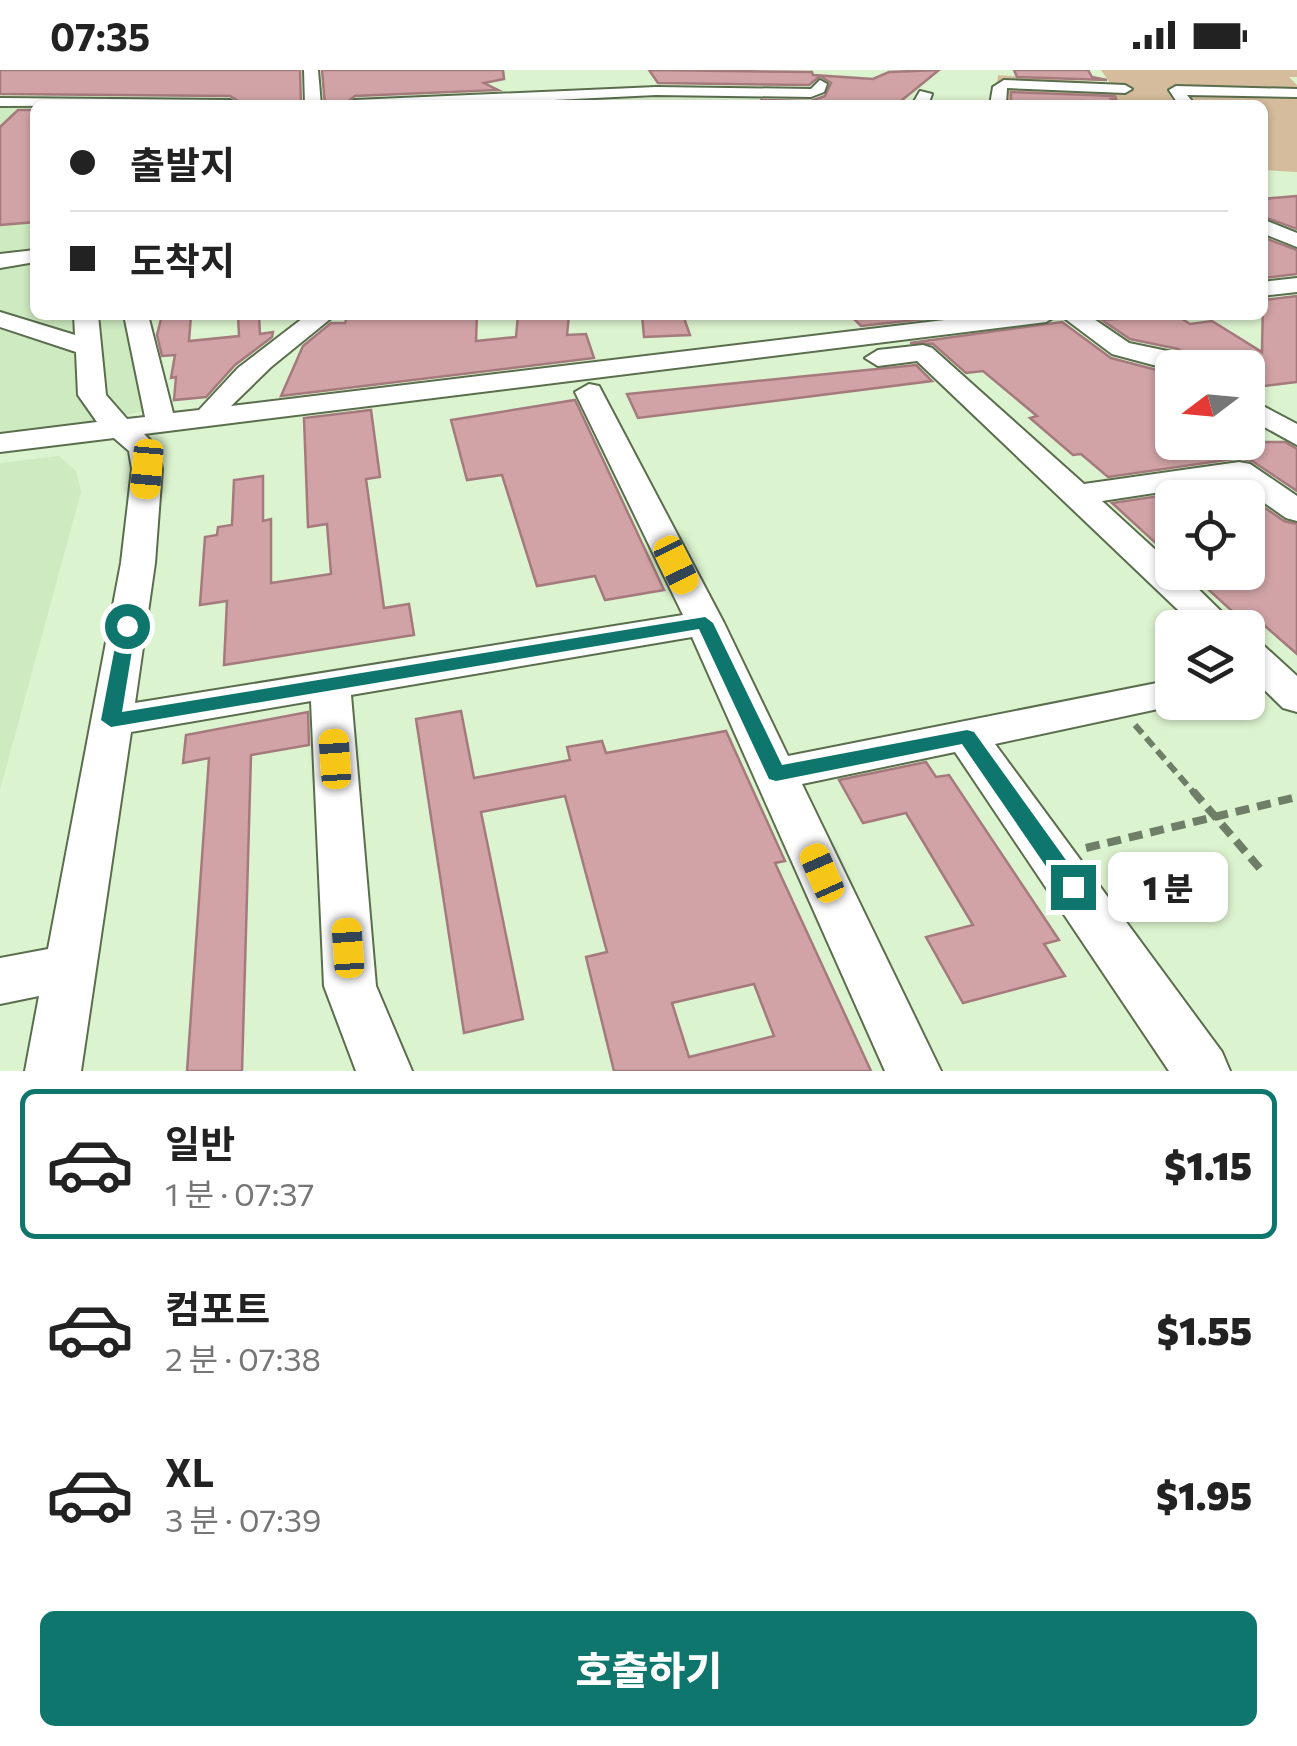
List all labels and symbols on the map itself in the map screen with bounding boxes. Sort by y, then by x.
north arrow [1155,350,1265,460]
car [129,438,165,500]
car [649,531,703,599]
route start [105,604,150,649]
car [318,728,352,790]
car [796,839,848,907]
callout: 1 분 [1108,852,1228,922]
route end [1051,865,1096,910]
car [331,917,365,979]

